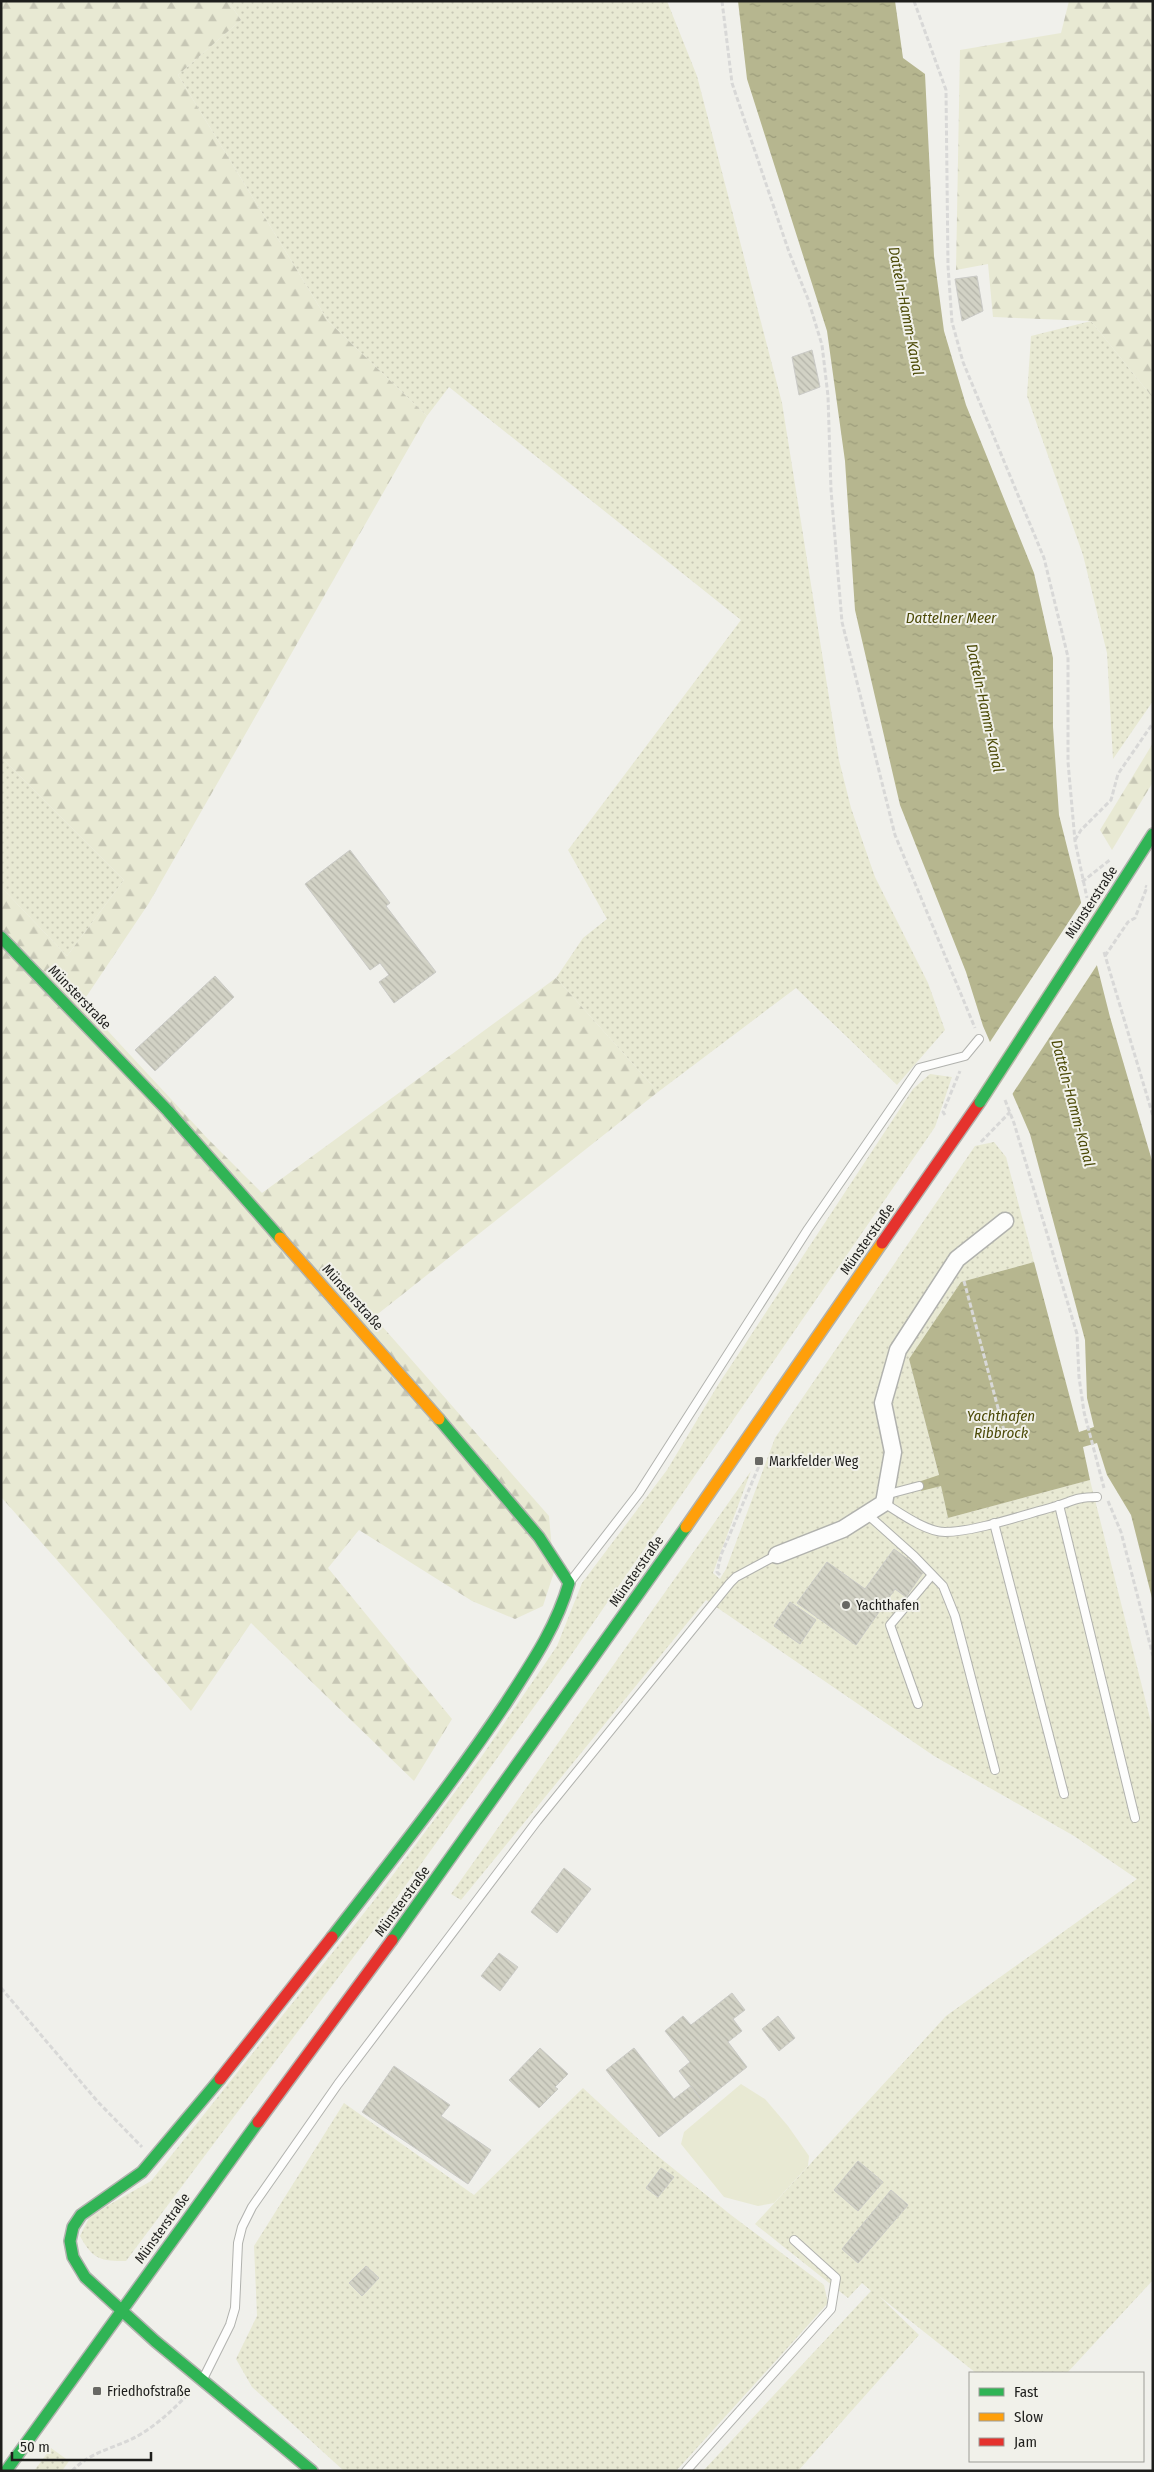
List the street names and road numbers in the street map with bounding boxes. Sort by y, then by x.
street label: Münsterstraße [1062,863,1121,942]
street label: Münsterstraße [45,962,115,1033]
street label: Münsterstraße [837,1200,898,1278]
street label: Münsterstraße [319,1261,387,1334]
street label: Münsterstraße [606,1532,667,1610]
street label: Münsterstraße [371,1863,434,1940]
street label: Münsterstraße [131,2190,194,2267]

